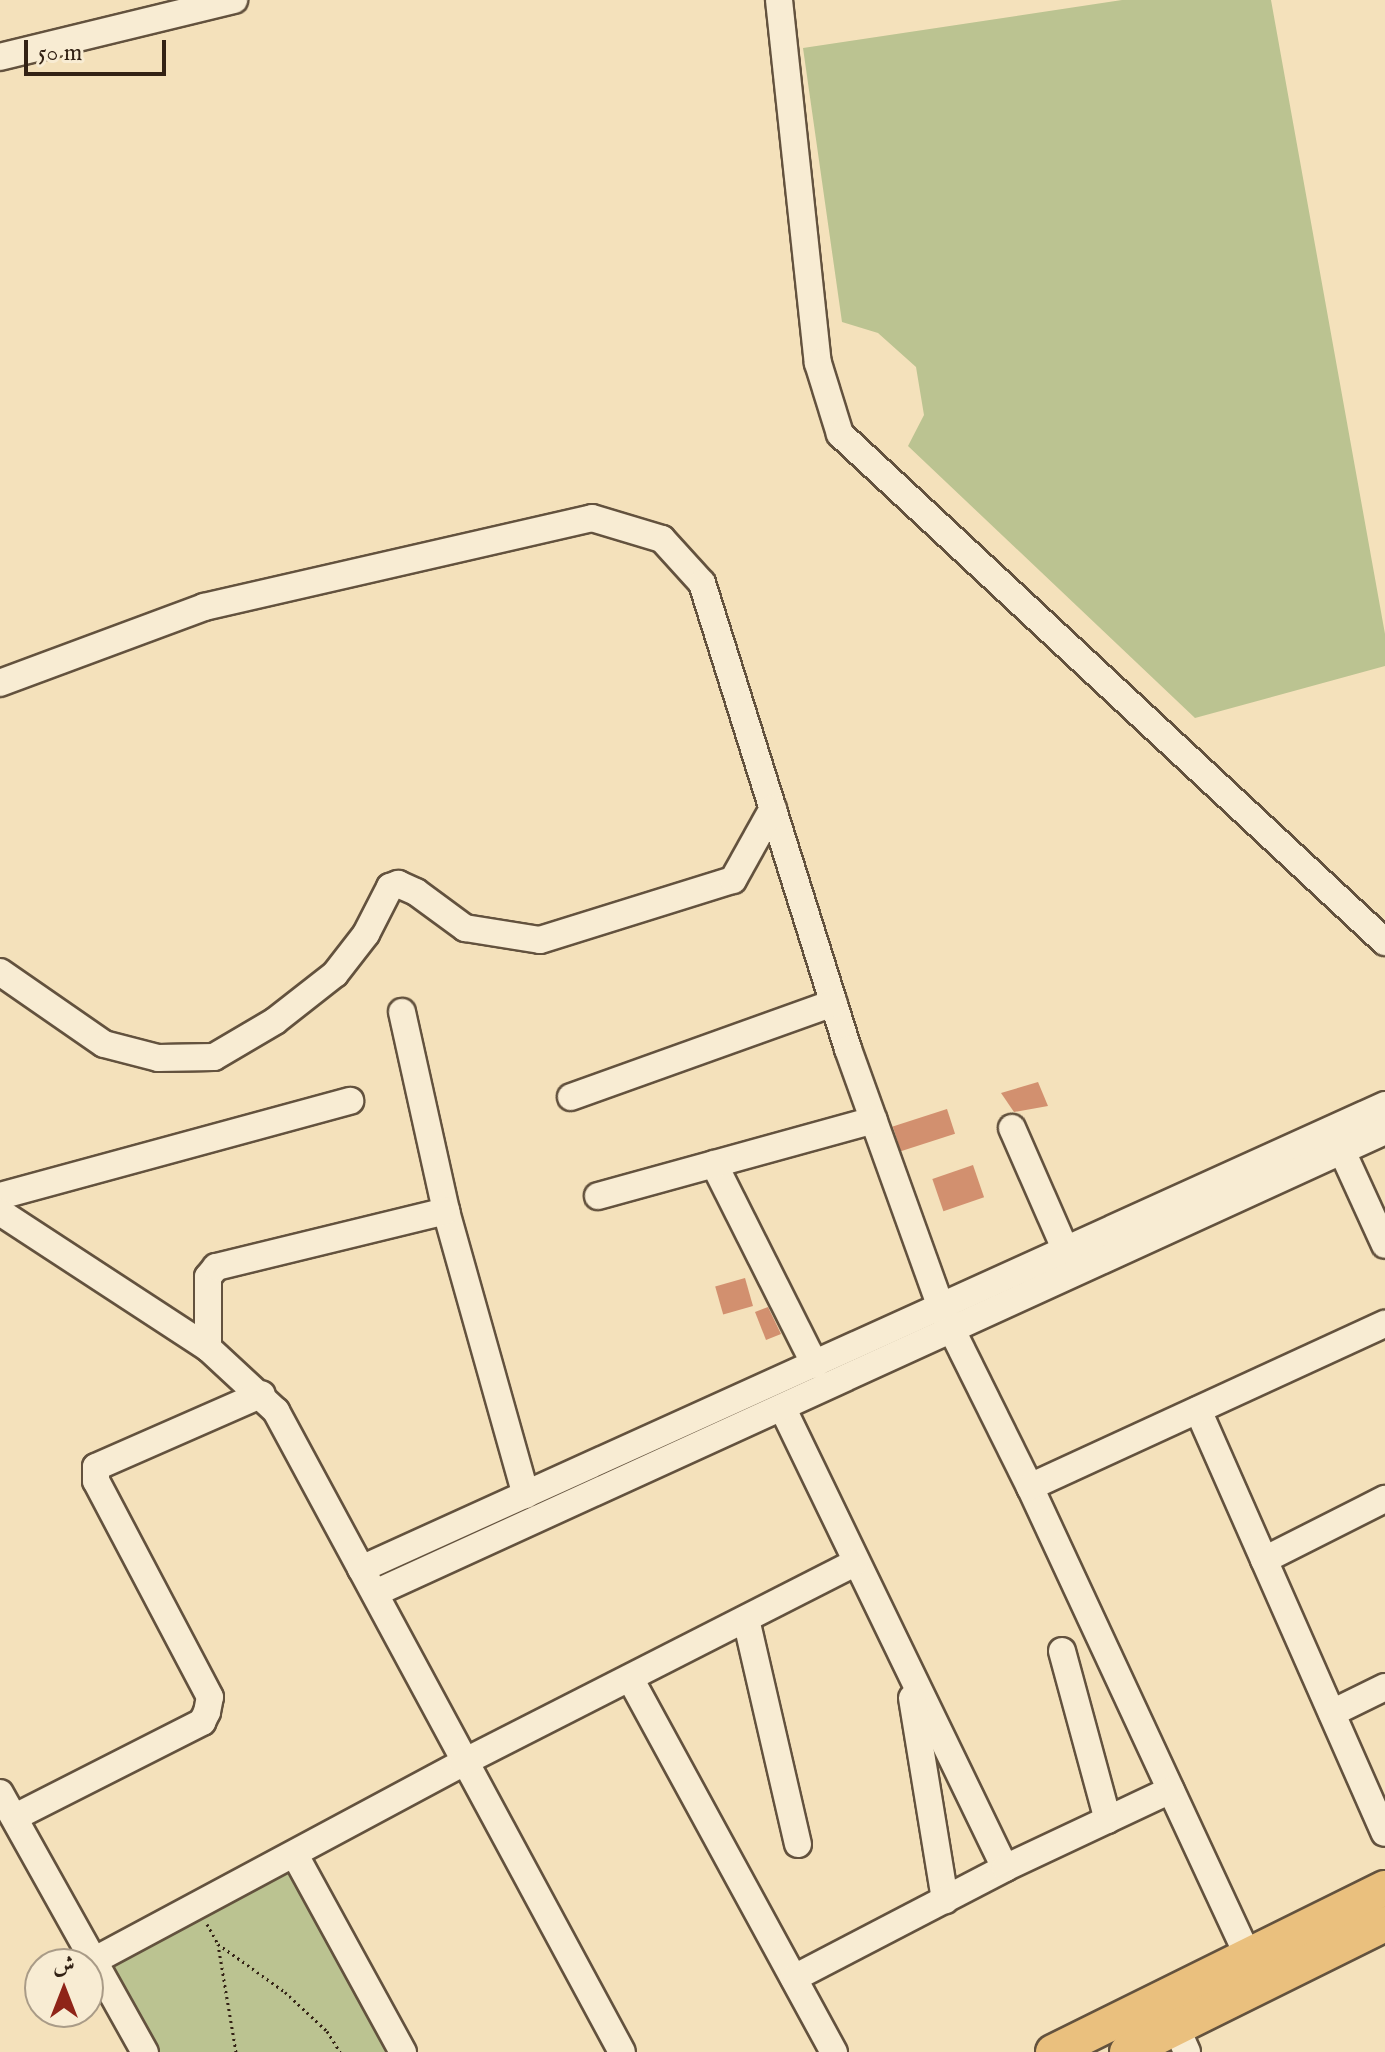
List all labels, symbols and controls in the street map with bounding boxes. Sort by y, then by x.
scale bar [28,24,170,74]
text: 50 m [38,38,82,69]
north arrow [24,1948,104,2028]
text: ش [53,1952,75,1980]

